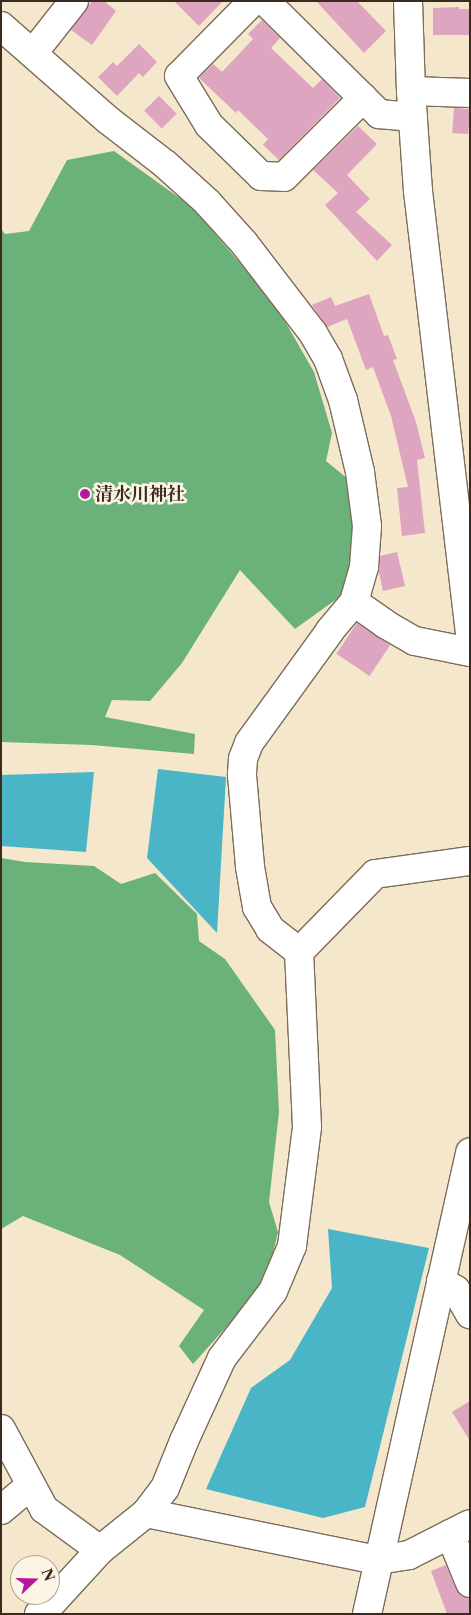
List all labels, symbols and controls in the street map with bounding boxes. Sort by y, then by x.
place label: 清水川神社 [95,483,185,505]
marker: 清水川神社 [79,488,91,500]
north arrow [10,1555,60,1605]
text: N [37,1566,59,1584]

